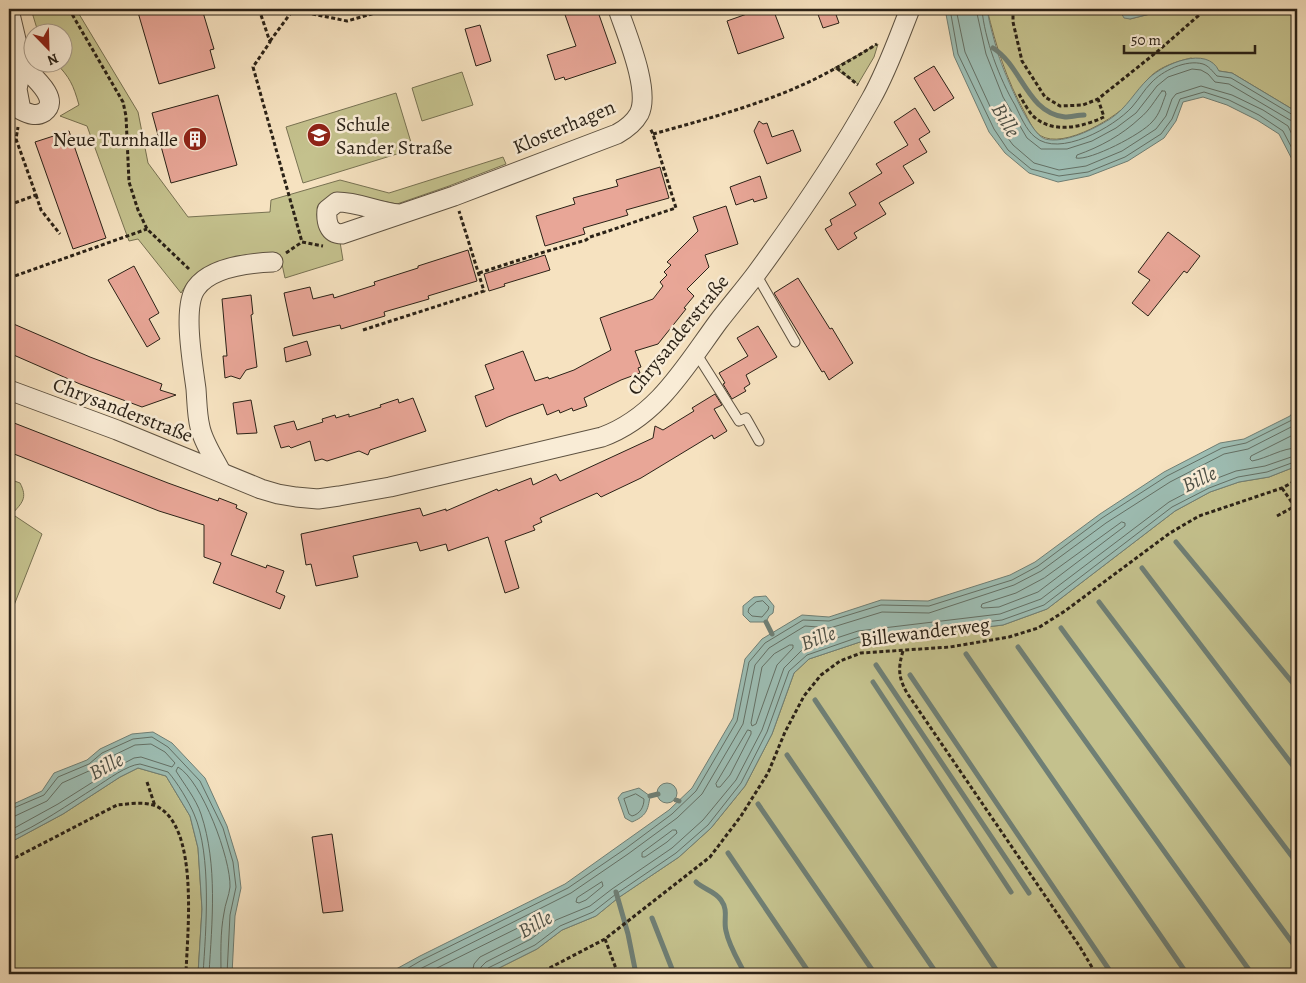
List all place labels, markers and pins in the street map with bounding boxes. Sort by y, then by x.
place label: Schule Sander Straße [336,111,453,161]
school or university icon: Schule Sander Straße [306,122,332,148]
place label: Neue Turnhalle [53,126,178,153]
building icon: Neue Turnhalle [182,126,208,152]

